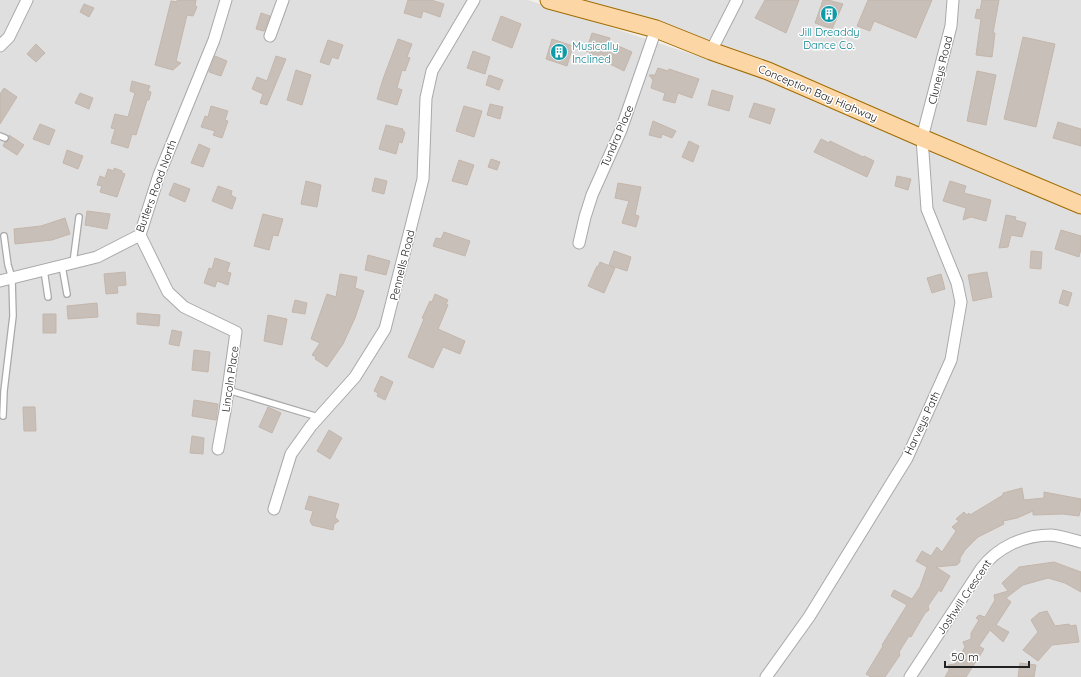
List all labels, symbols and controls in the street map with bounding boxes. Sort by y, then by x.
building icon: Jill Dreaddy Dance Co. [819,4,839,24]
place label: Jill Dreaddy Dance Co. [798,25,860,52]
street label: Cluneys Road [925,34,955,106]
place label: Musically Inclined [572,39,618,66]
building icon: Musically Inclined [549,42,569,62]
street label: Conception Bay Highway [756,61,880,125]
street label: Tundra Place [598,103,636,169]
street label: Butlers Road North [133,138,179,234]
street label: Pennells Road [386,228,418,302]
street label: Lincoln Place [218,345,242,413]
street label: Harveys Path [901,389,943,457]
street label: Joshwill Crescent [934,557,994,637]
scale bar [945,643,1029,669]
text: 50 m [951,649,979,664]

